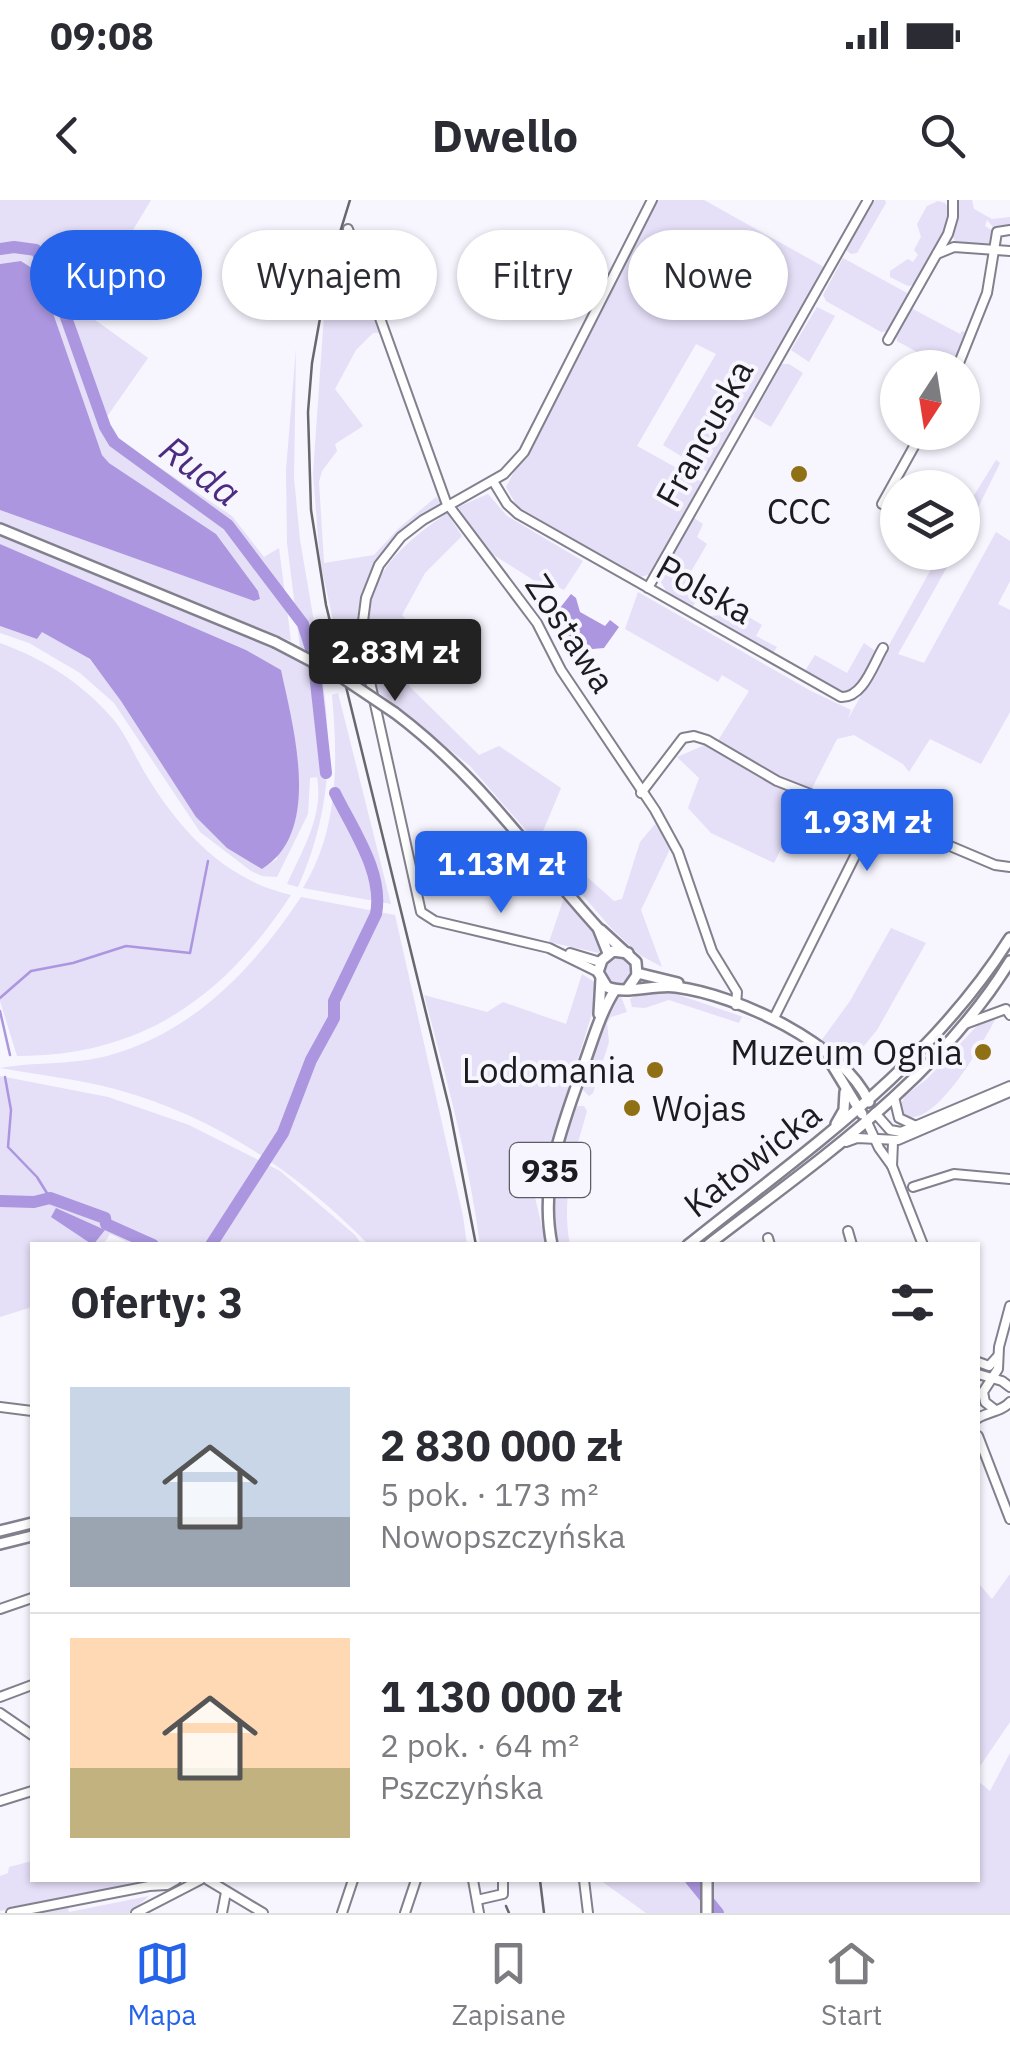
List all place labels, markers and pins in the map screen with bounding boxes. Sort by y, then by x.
marker: CCC [788,463,810,485]
place label: CCC [767,488,831,534]
pin: 2.83M zł [292,619,498,704]
pin: 1.93M zł [764,789,970,874]
pin: 1.13M zł [398,831,604,916]
place label: Muzeum Ognia [730,1029,963,1075]
marker: Muzeum Ognia [972,1041,994,1063]
place label: Lodomania [462,1047,635,1093]
marker: Lodomania [644,1059,666,1081]
place label: Wojas [652,1085,747,1131]
marker: Wojas [621,1097,643,1119]

